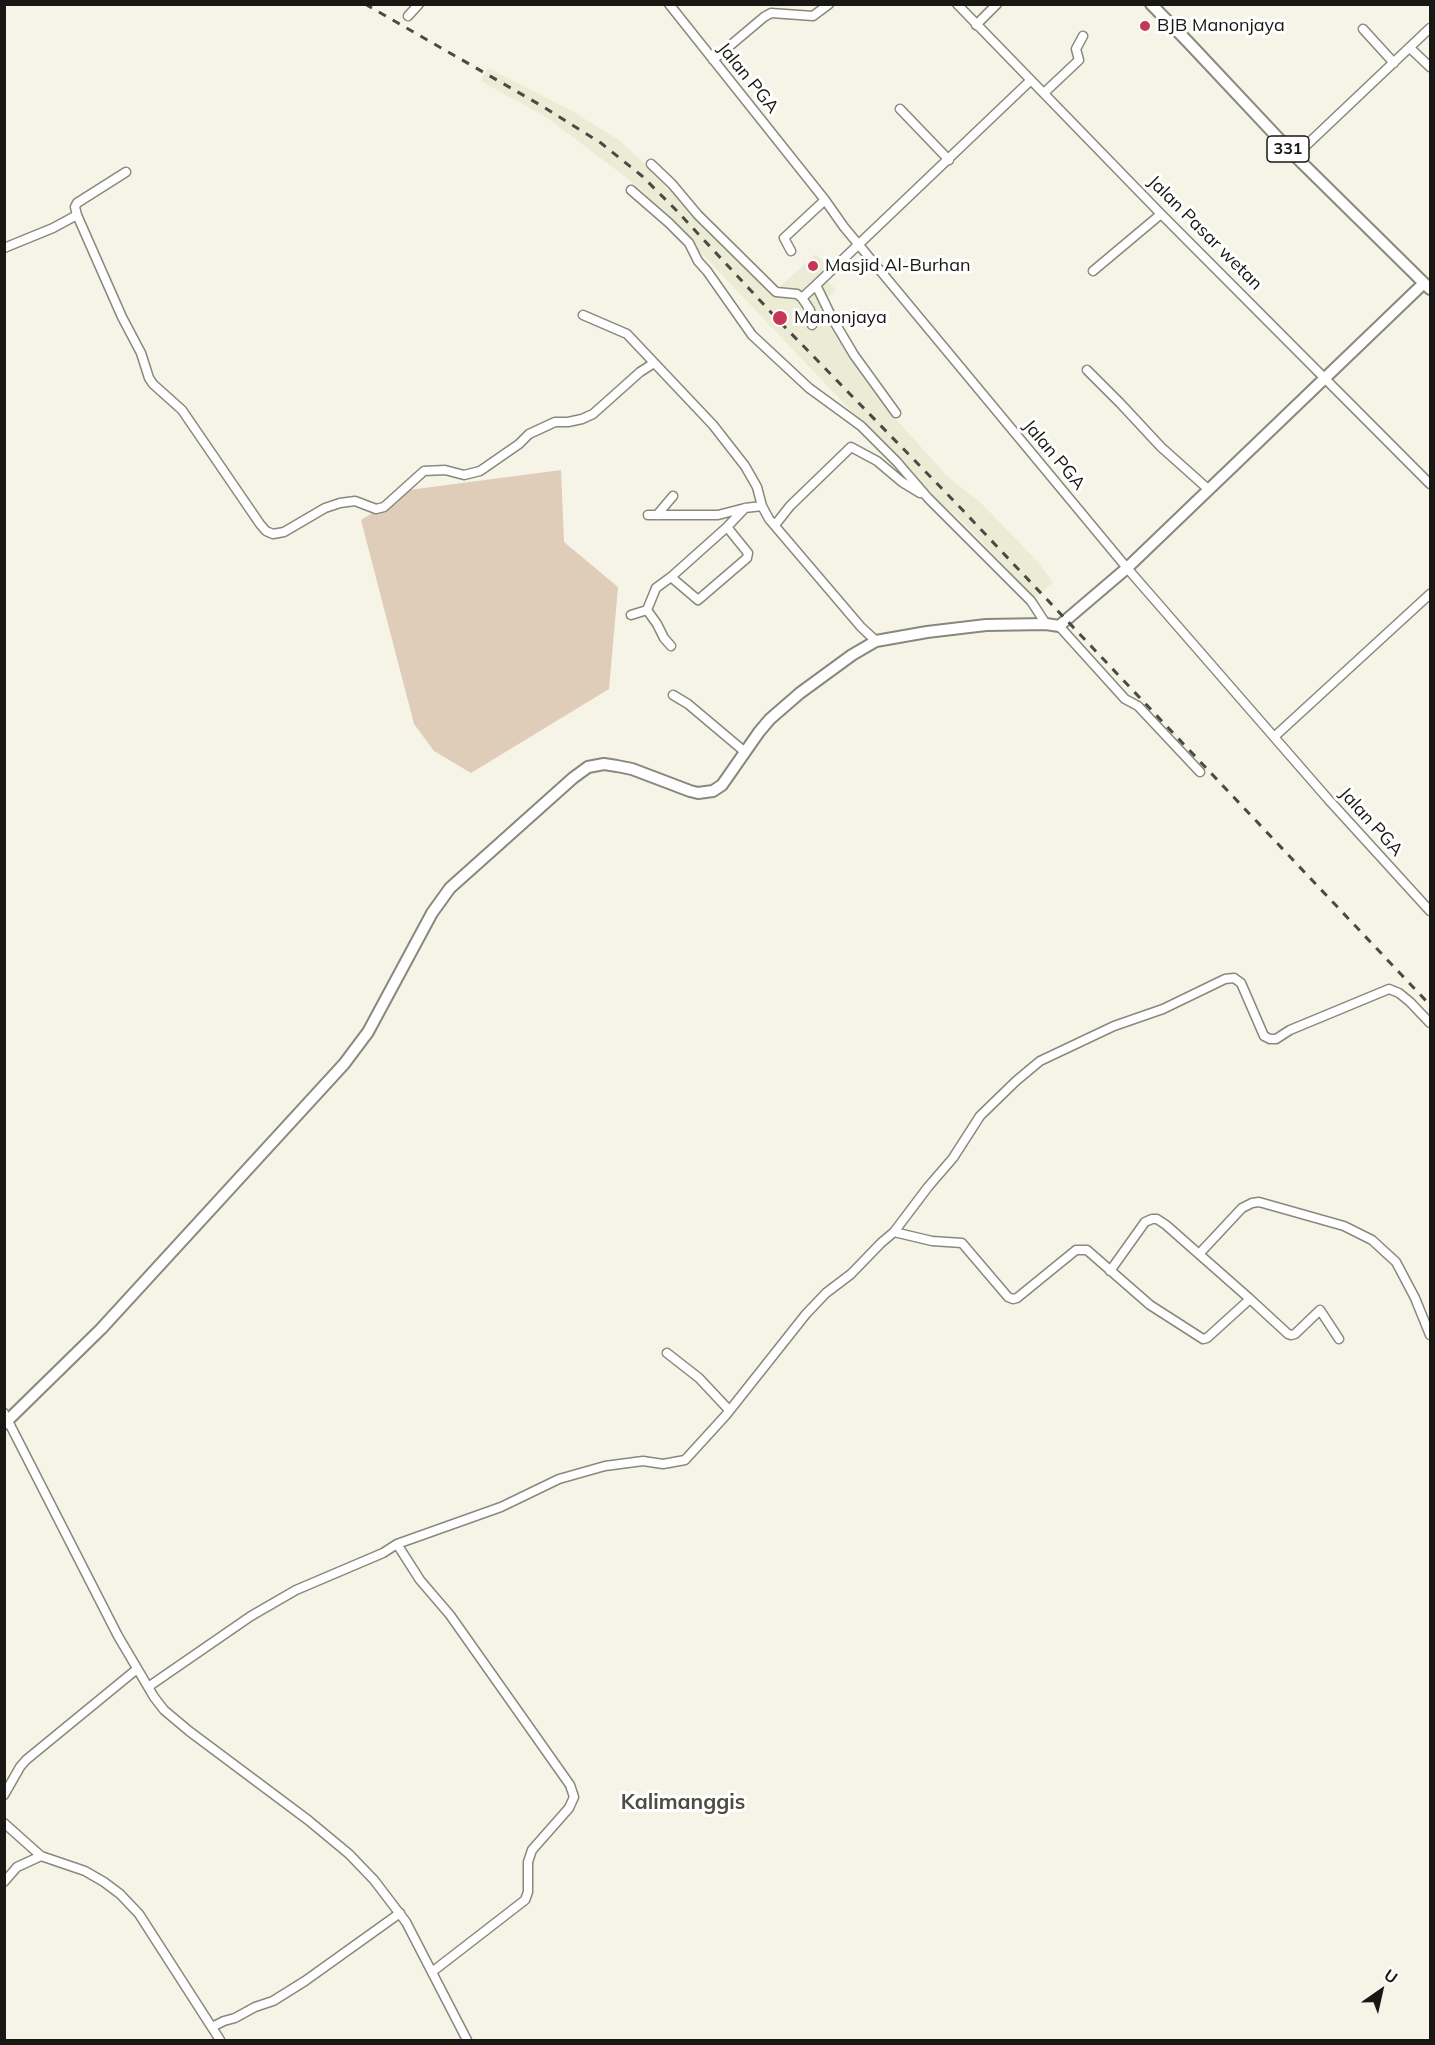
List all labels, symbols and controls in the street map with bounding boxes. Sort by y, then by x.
place label: BJB Manonjaya [1157,15,1285,37]
marker: BJB Manonjaya [1138,19,1152,33]
street label: Jalan PGA [713,38,783,118]
road number: 331 [1267,136,1309,162]
street label: Jalan Pasar wetan [1143,171,1267,295]
place label: Masjid Al-Burhan [825,255,971,277]
marker: Masjid Al-Burhan [806,259,820,273]
place label: Manonjaya [794,307,887,329]
marker: Manonjaya [771,309,789,327]
street label: Jalan PGA [1018,415,1090,495]
street label: Jalan PGA [1335,783,1407,861]
district label: Kalimanggis [621,1790,745,1816]
north arrow [1351,1961,1411,2021]
text: U [1381,1964,1402,1988]

